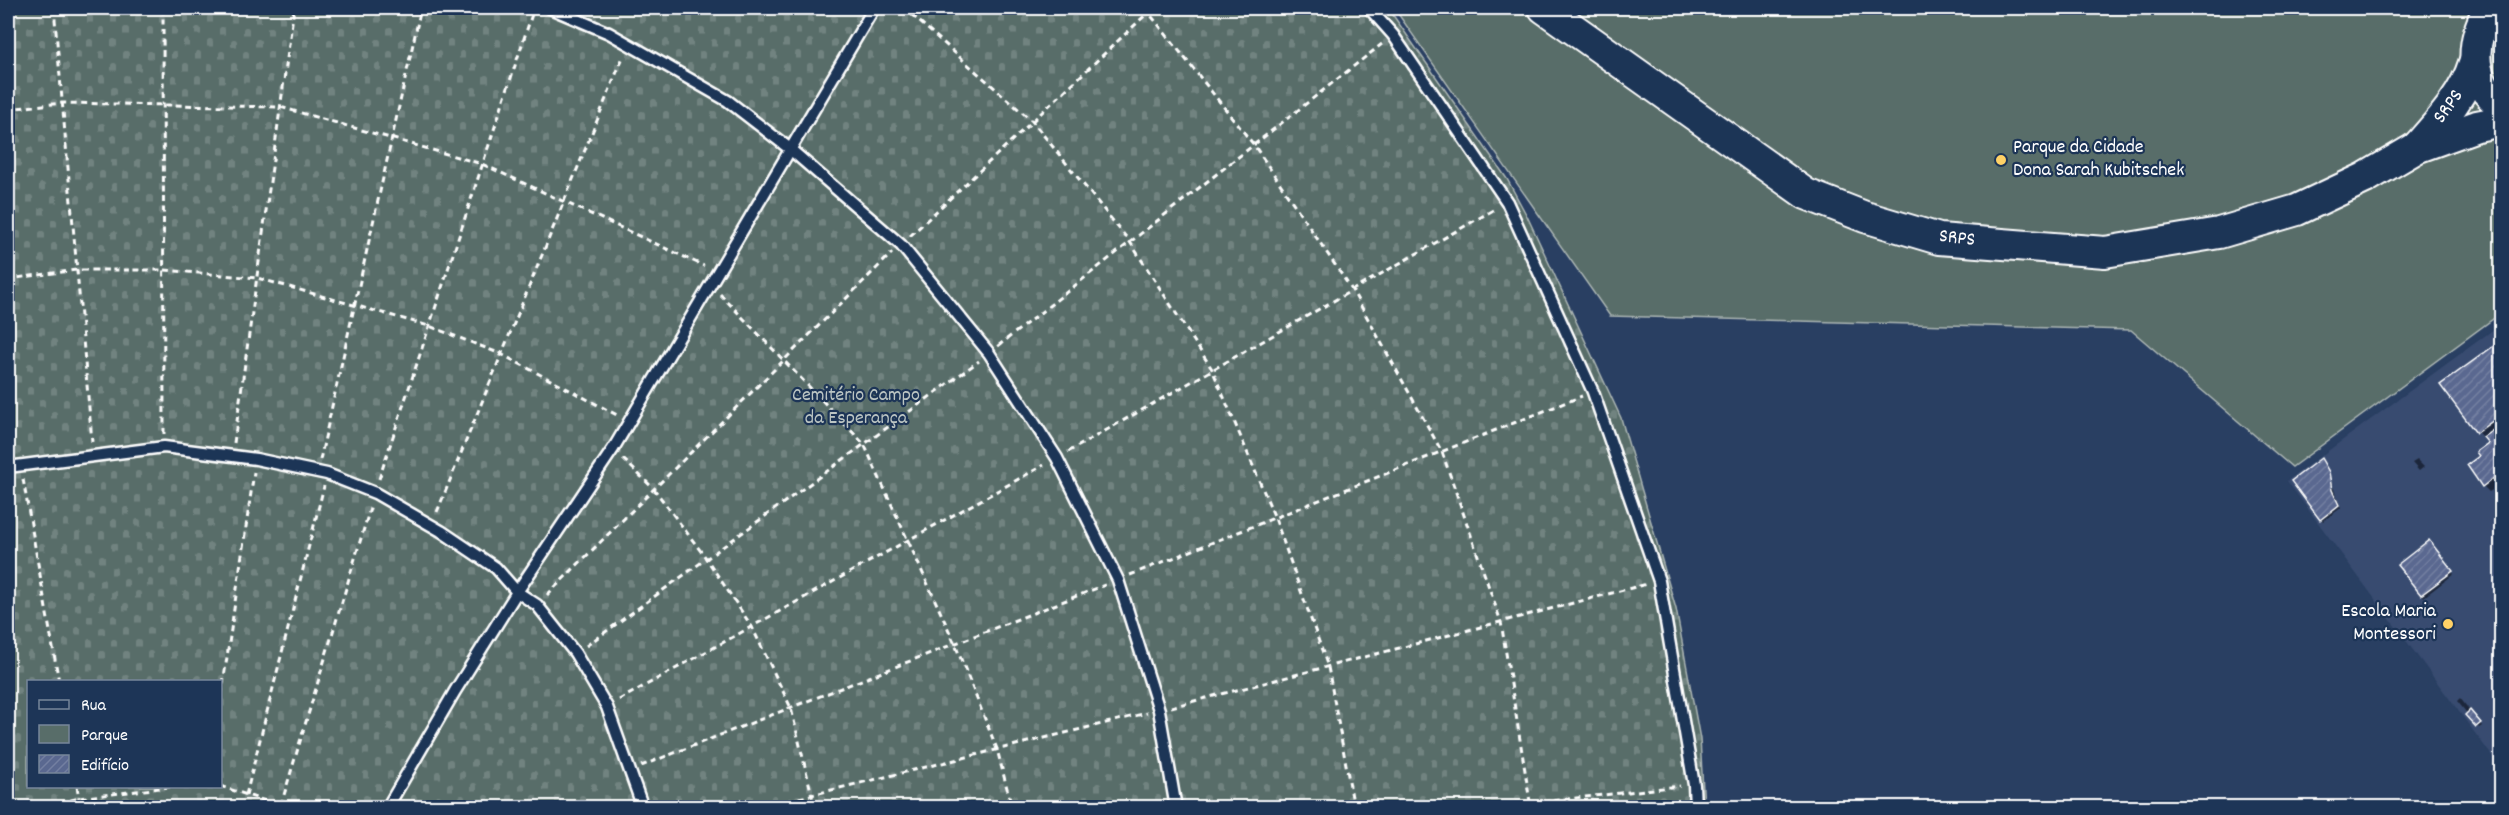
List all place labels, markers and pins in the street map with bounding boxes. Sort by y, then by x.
place label: Parque da Cidade Dona Sarah Kubitschek [2013,134,2184,185]
marker: Parque da Cidade Dona Sarah Kubitschek [1994,153,2008,167]
place label: Escola Maria Montessori [2341,598,2437,649]
marker: Escola Maria Montessori [2441,617,2455,631]

